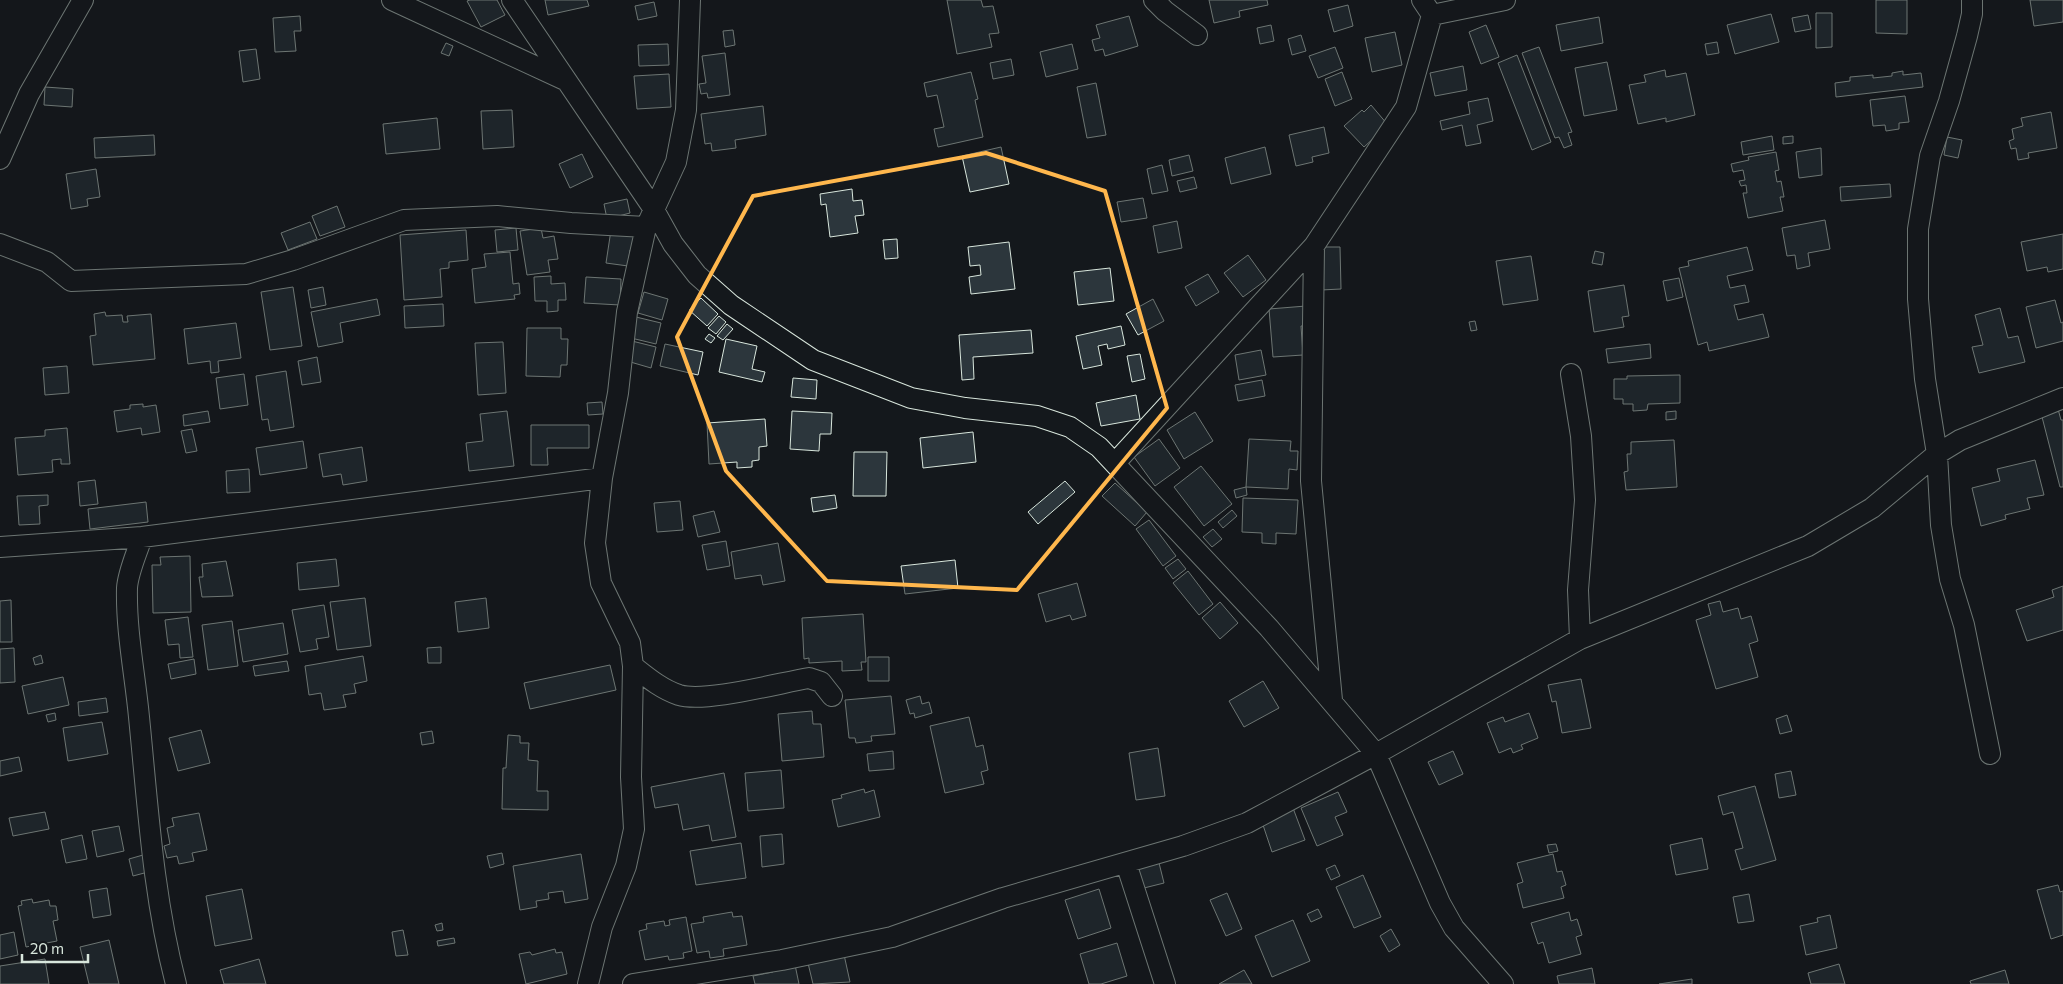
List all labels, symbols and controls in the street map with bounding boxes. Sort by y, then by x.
scale bar [22,932,89,964]
text: 20 m [30,939,64,957]

